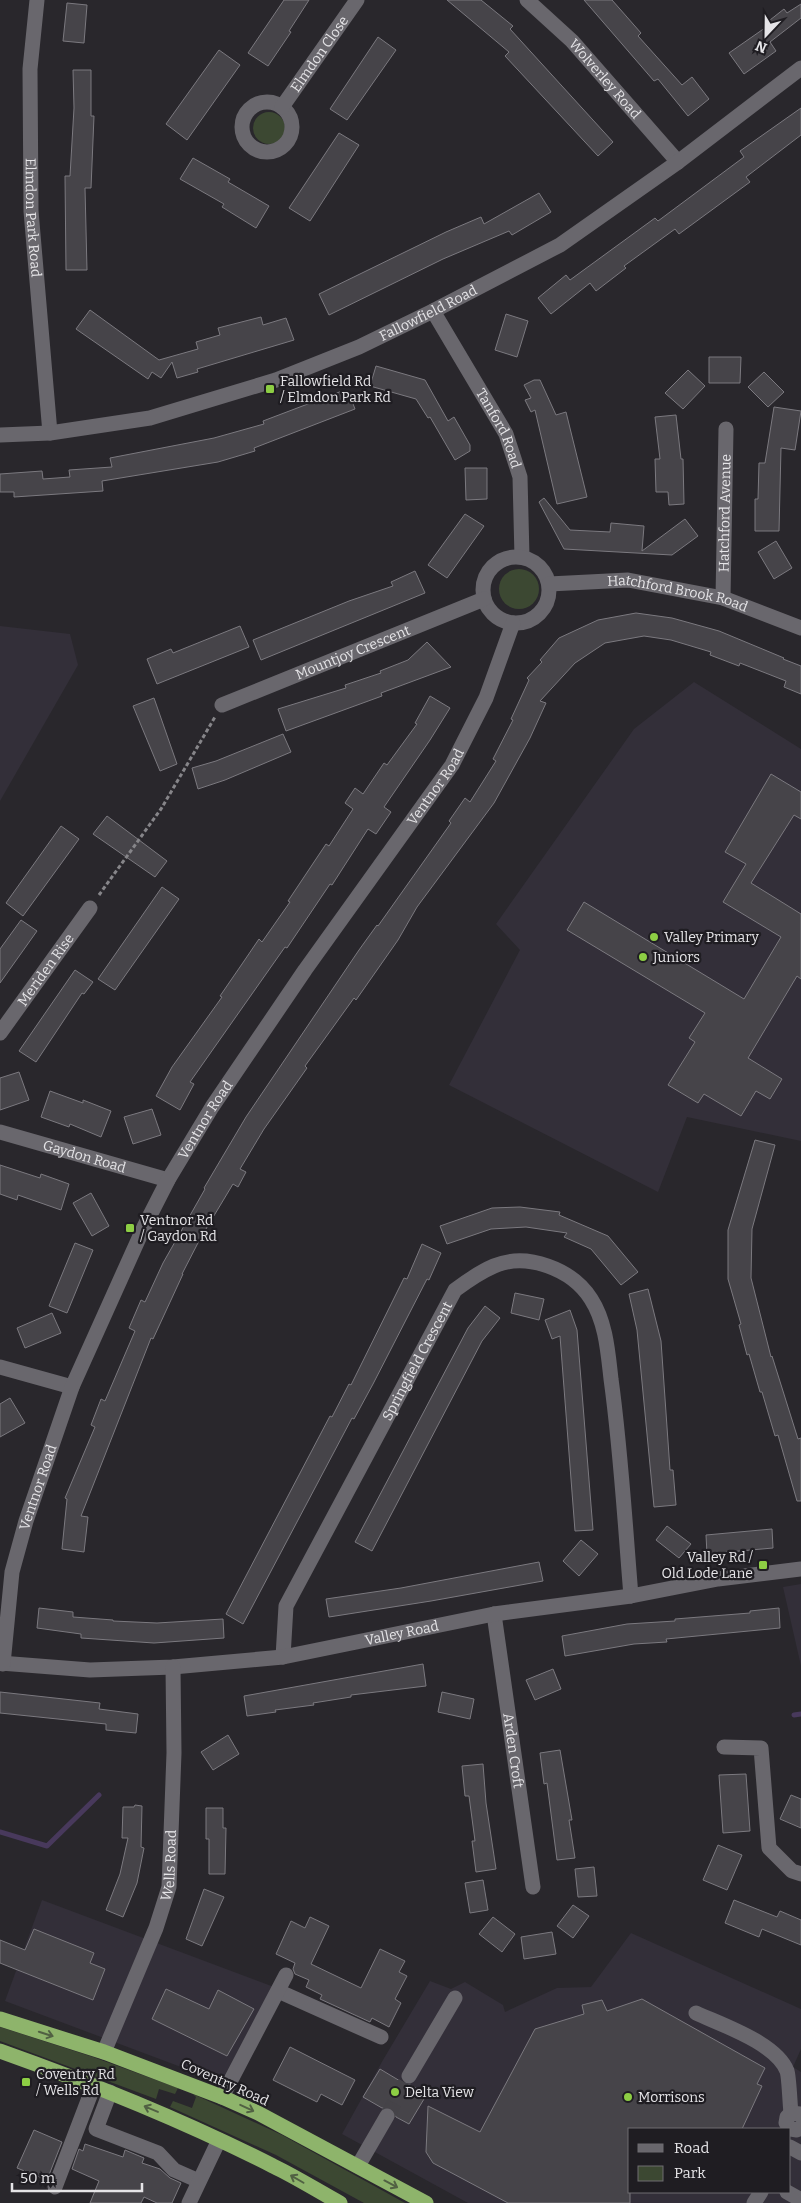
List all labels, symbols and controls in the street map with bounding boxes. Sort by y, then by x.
north arrow [741,10,791,60]
street label: Elmdon Close [287,13,352,95]
street label: Wolverley Road [565,36,644,122]
text: N [753,37,770,56]
street label: Elmdon Park Road [22,158,45,278]
street label: Fallowfield Road [376,282,480,345]
place label: Fallowfield Rd / Elmdon Park Rd [280,373,391,406]
marker: Fallowfield Rd / Elmdon Park Rd [264,383,276,395]
street label: Tanford Road [472,386,525,470]
street label: Hatchford Avenue [715,454,735,572]
street label: Hatchford Brook Road [607,572,750,616]
street label: Mountjoy Crescent [293,622,413,683]
street label: Ventnor Road [404,746,468,829]
place label: Valley Primary [664,929,760,946]
street label: Meriden Rise [14,930,78,1010]
marker: Valley Primary [648,931,660,943]
place label: Juniors [652,949,700,966]
marker: Juniors [637,951,649,963]
street label: Ventnor Road [175,1078,236,1162]
street label: Gaydon Road [41,1137,128,1177]
place label: Ventnor Rd / Gaydon Rd [140,1212,217,1245]
marker: Ventnor Rd / Gaydon Rd [124,1222,136,1234]
street label: Springfield Crescent [379,1299,456,1424]
street label: Ventnor Road [16,1442,61,1532]
place label: Valley Rd / Old Lode Lane [661,1549,754,1582]
marker: Valley Rd / Old Lode Lane [757,1559,769,1571]
street label: Valley Road [364,1617,440,1649]
street label: Arden Croft [499,1712,527,1789]
street label: Wells Road [157,1829,180,1903]
one-way arrow [38,2030,54,2039]
street label: Coventry Road [178,2055,271,2109]
place label: Coventry Rd / Wells Rd [36,2066,115,2099]
marker: Coventry Rd / Wells Rd [20,2076,32,2088]
place label: Delta View [405,2084,475,2101]
marker: Delta View [389,2086,401,2098]
place label: Morrisons [638,2089,705,2106]
marker: Morrisons [622,2091,634,2103]
one-way arrow [144,2104,159,2114]
one-way arrow [240,2104,255,2114]
legend [628,2128,791,2193]
text: Road [674,2139,709,2157]
scale bar [12,2160,142,2192]
text: Park [674,2164,706,2182]
text: 50 m [20,2169,56,2187]
one-way arrow [290,2174,305,2184]
one-way arrow [384,2179,399,2189]

